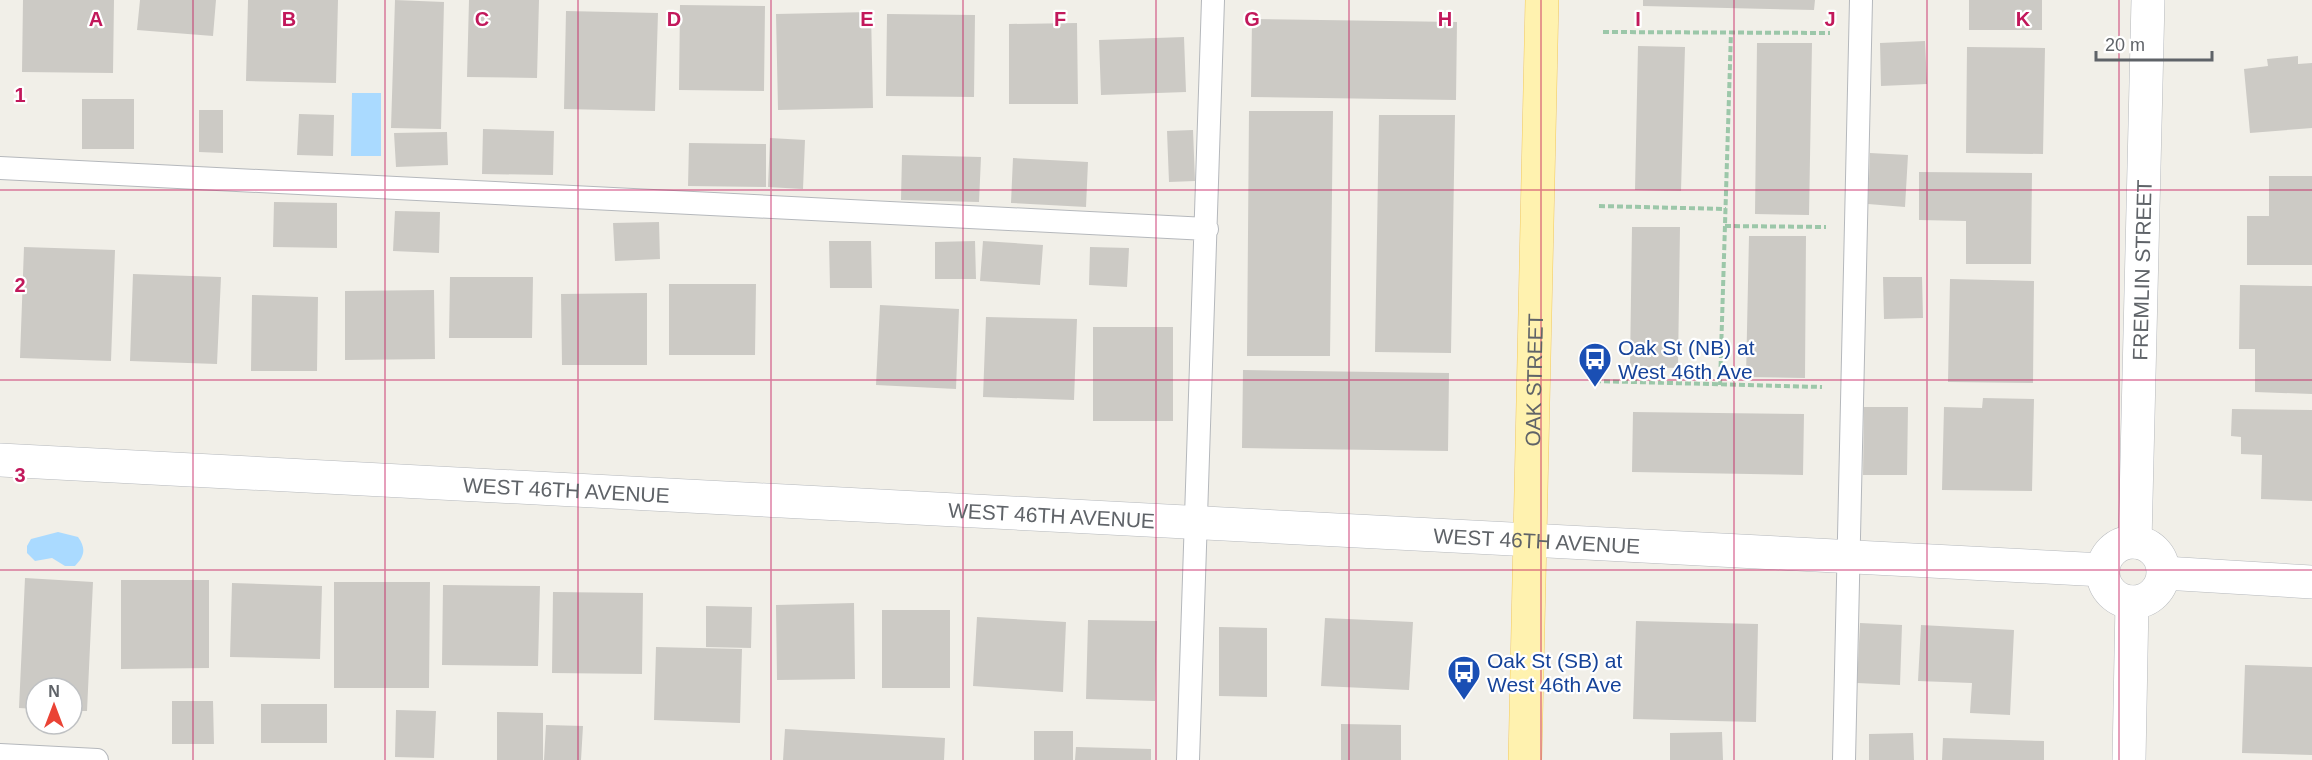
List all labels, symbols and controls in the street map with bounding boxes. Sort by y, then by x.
text: A [89,8,103,30]
text: B [282,8,296,30]
text: C [475,8,489,30]
text: D [667,8,681,30]
text: E [860,8,874,30]
text: F [1054,8,1066,30]
text: G [1244,8,1260,30]
text: H [1438,8,1452,30]
text: I [1635,8,1641,30]
text: J [1824,8,1836,30]
text: K [2016,8,2031,30]
scale bar [2096,24,2212,62]
text: 20 m [2105,35,2145,55]
text: 1 [14,84,26,106]
street label: FREMLIN STREET [2128,179,2155,361]
text: 2 [14,274,26,296]
street label: OAK STREET [1521,313,1546,447]
place label: Oak St (NB) at West 46th Ave [1618,336,1755,383]
bus stop icon: Oak St (NB) at West 46th Ave [1577,341,1613,388]
text: 3 [14,464,26,486]
street label: WEST 46TH AVENUE [462,473,670,507]
street label: WEST 46TH AVENUE [948,498,1156,532]
street label: WEST 46TH AVENUE [1433,523,1641,557]
place label: Oak St (SB) at West 46th Ave [1487,649,1623,696]
bus stop icon: Oak St (SB) at West 46th Ave [1446,654,1482,701]
north arrow [24,676,84,736]
text: N [48,683,60,700]

